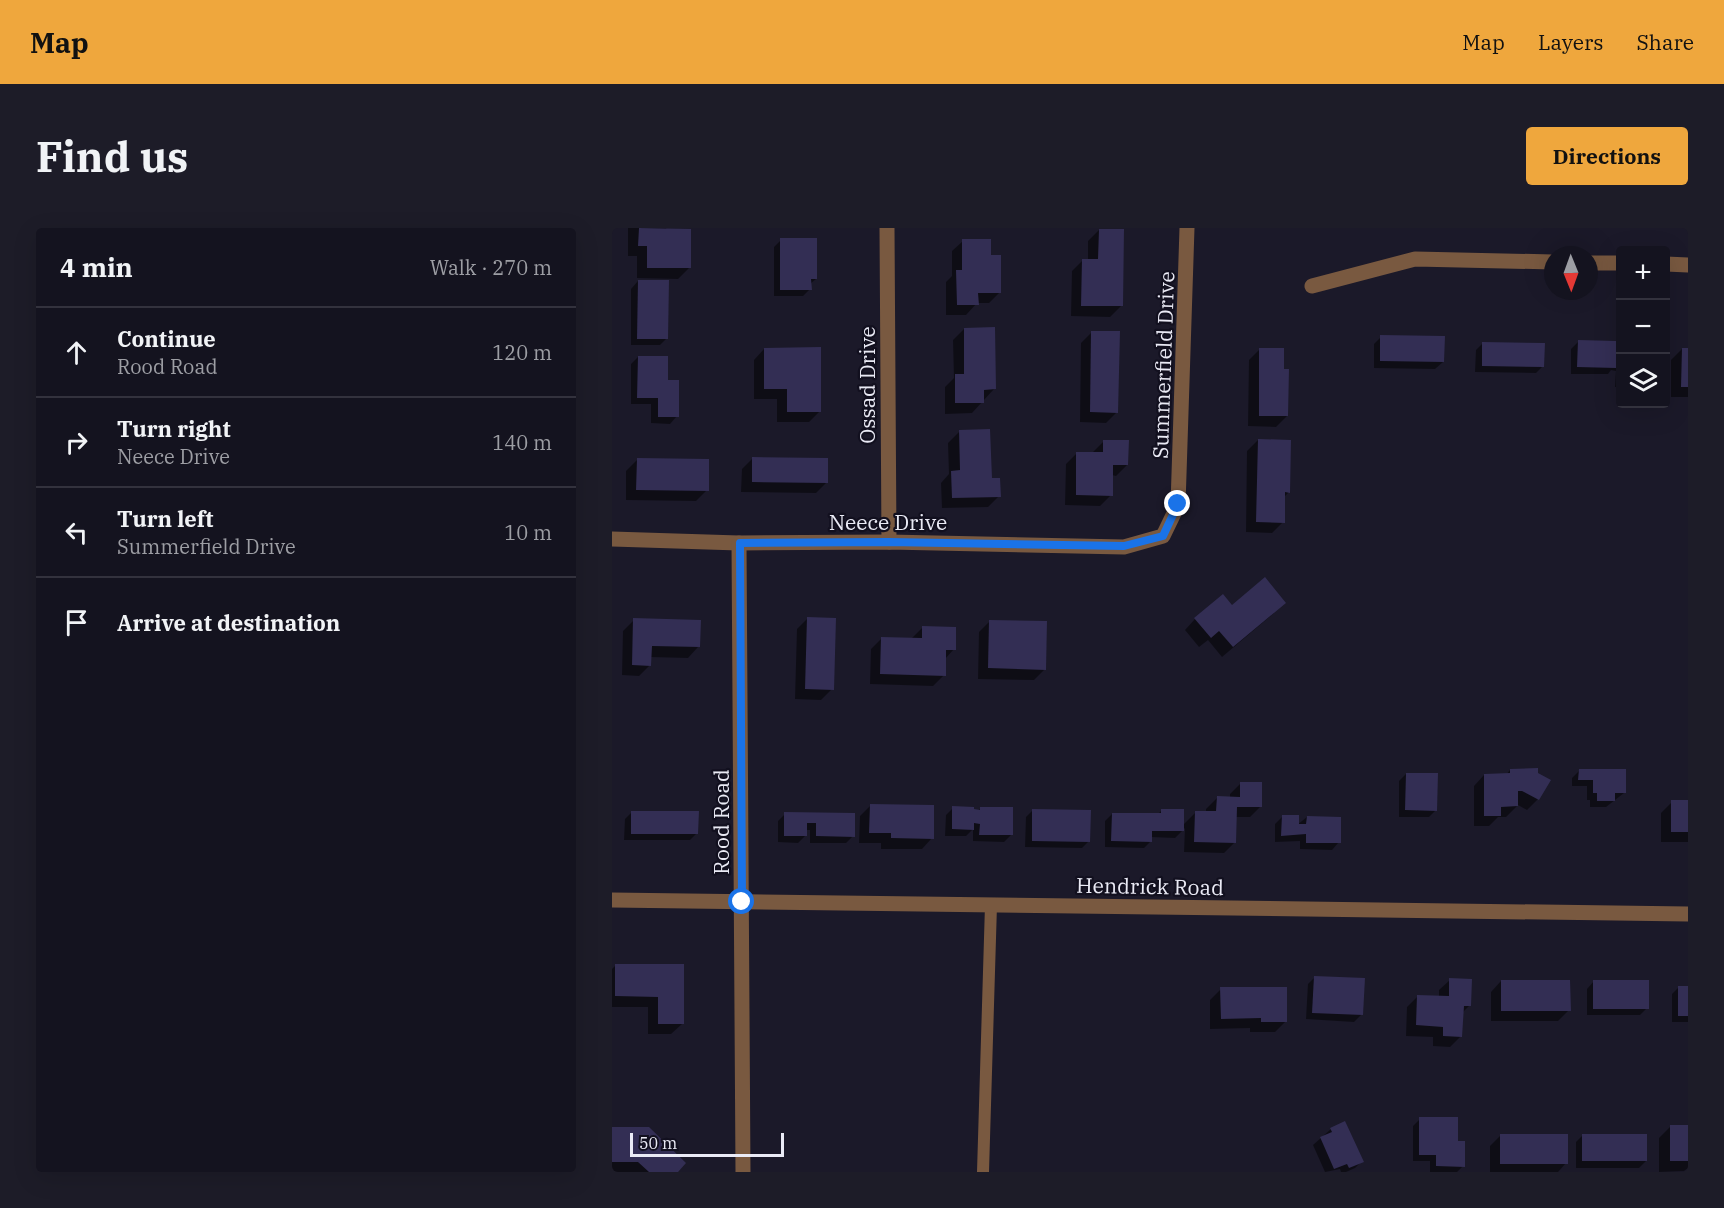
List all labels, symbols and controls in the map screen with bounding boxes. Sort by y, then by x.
text: Map [30,24,89,61]
text: Map [1462,28,1505,56]
text: Layers [1538,28,1604,56]
text: Share [1637,28,1694,56]
button: Directions [1526,127,1688,185]
text: Find us [36,129,188,184]
north arrow [1544,246,1598,300]
map controls [1616,246,1670,408]
button: + [1616,246,1670,300]
text: 4 min [60,250,133,284]
text: Walk · 270 m [430,254,552,281]
street label: Summerfield Drive [1146,271,1180,459]
button: − [1616,300,1670,354]
text: Continue [117,324,216,353]
street label: Ossad Drive [853,326,881,444]
icon: ahead [60,336,93,369]
text: 120 m [492,339,552,366]
text: Rood Road [117,353,218,380]
button: layers [1616,354,1670,408]
text: Turn right [117,414,231,443]
icon: right [60,426,93,459]
text: 140 m [492,429,552,456]
text: Neece Drive [117,443,230,470]
route end [1164,490,1190,516]
text: Turn left [117,504,213,533]
street label: Neece Drive [829,508,947,536]
icon: left [60,516,93,549]
text: 10 m [504,519,552,546]
text: Summerfield Drive [117,533,296,560]
icon: arrive [60,606,93,639]
text: Arrive at destination [117,608,340,637]
street label: Rood Road [707,769,735,875]
street label: Hendrick Road [1076,871,1224,901]
route start [728,888,754,914]
scale bar [630,1130,784,1158]
text: 50 m [639,1133,677,1153]

